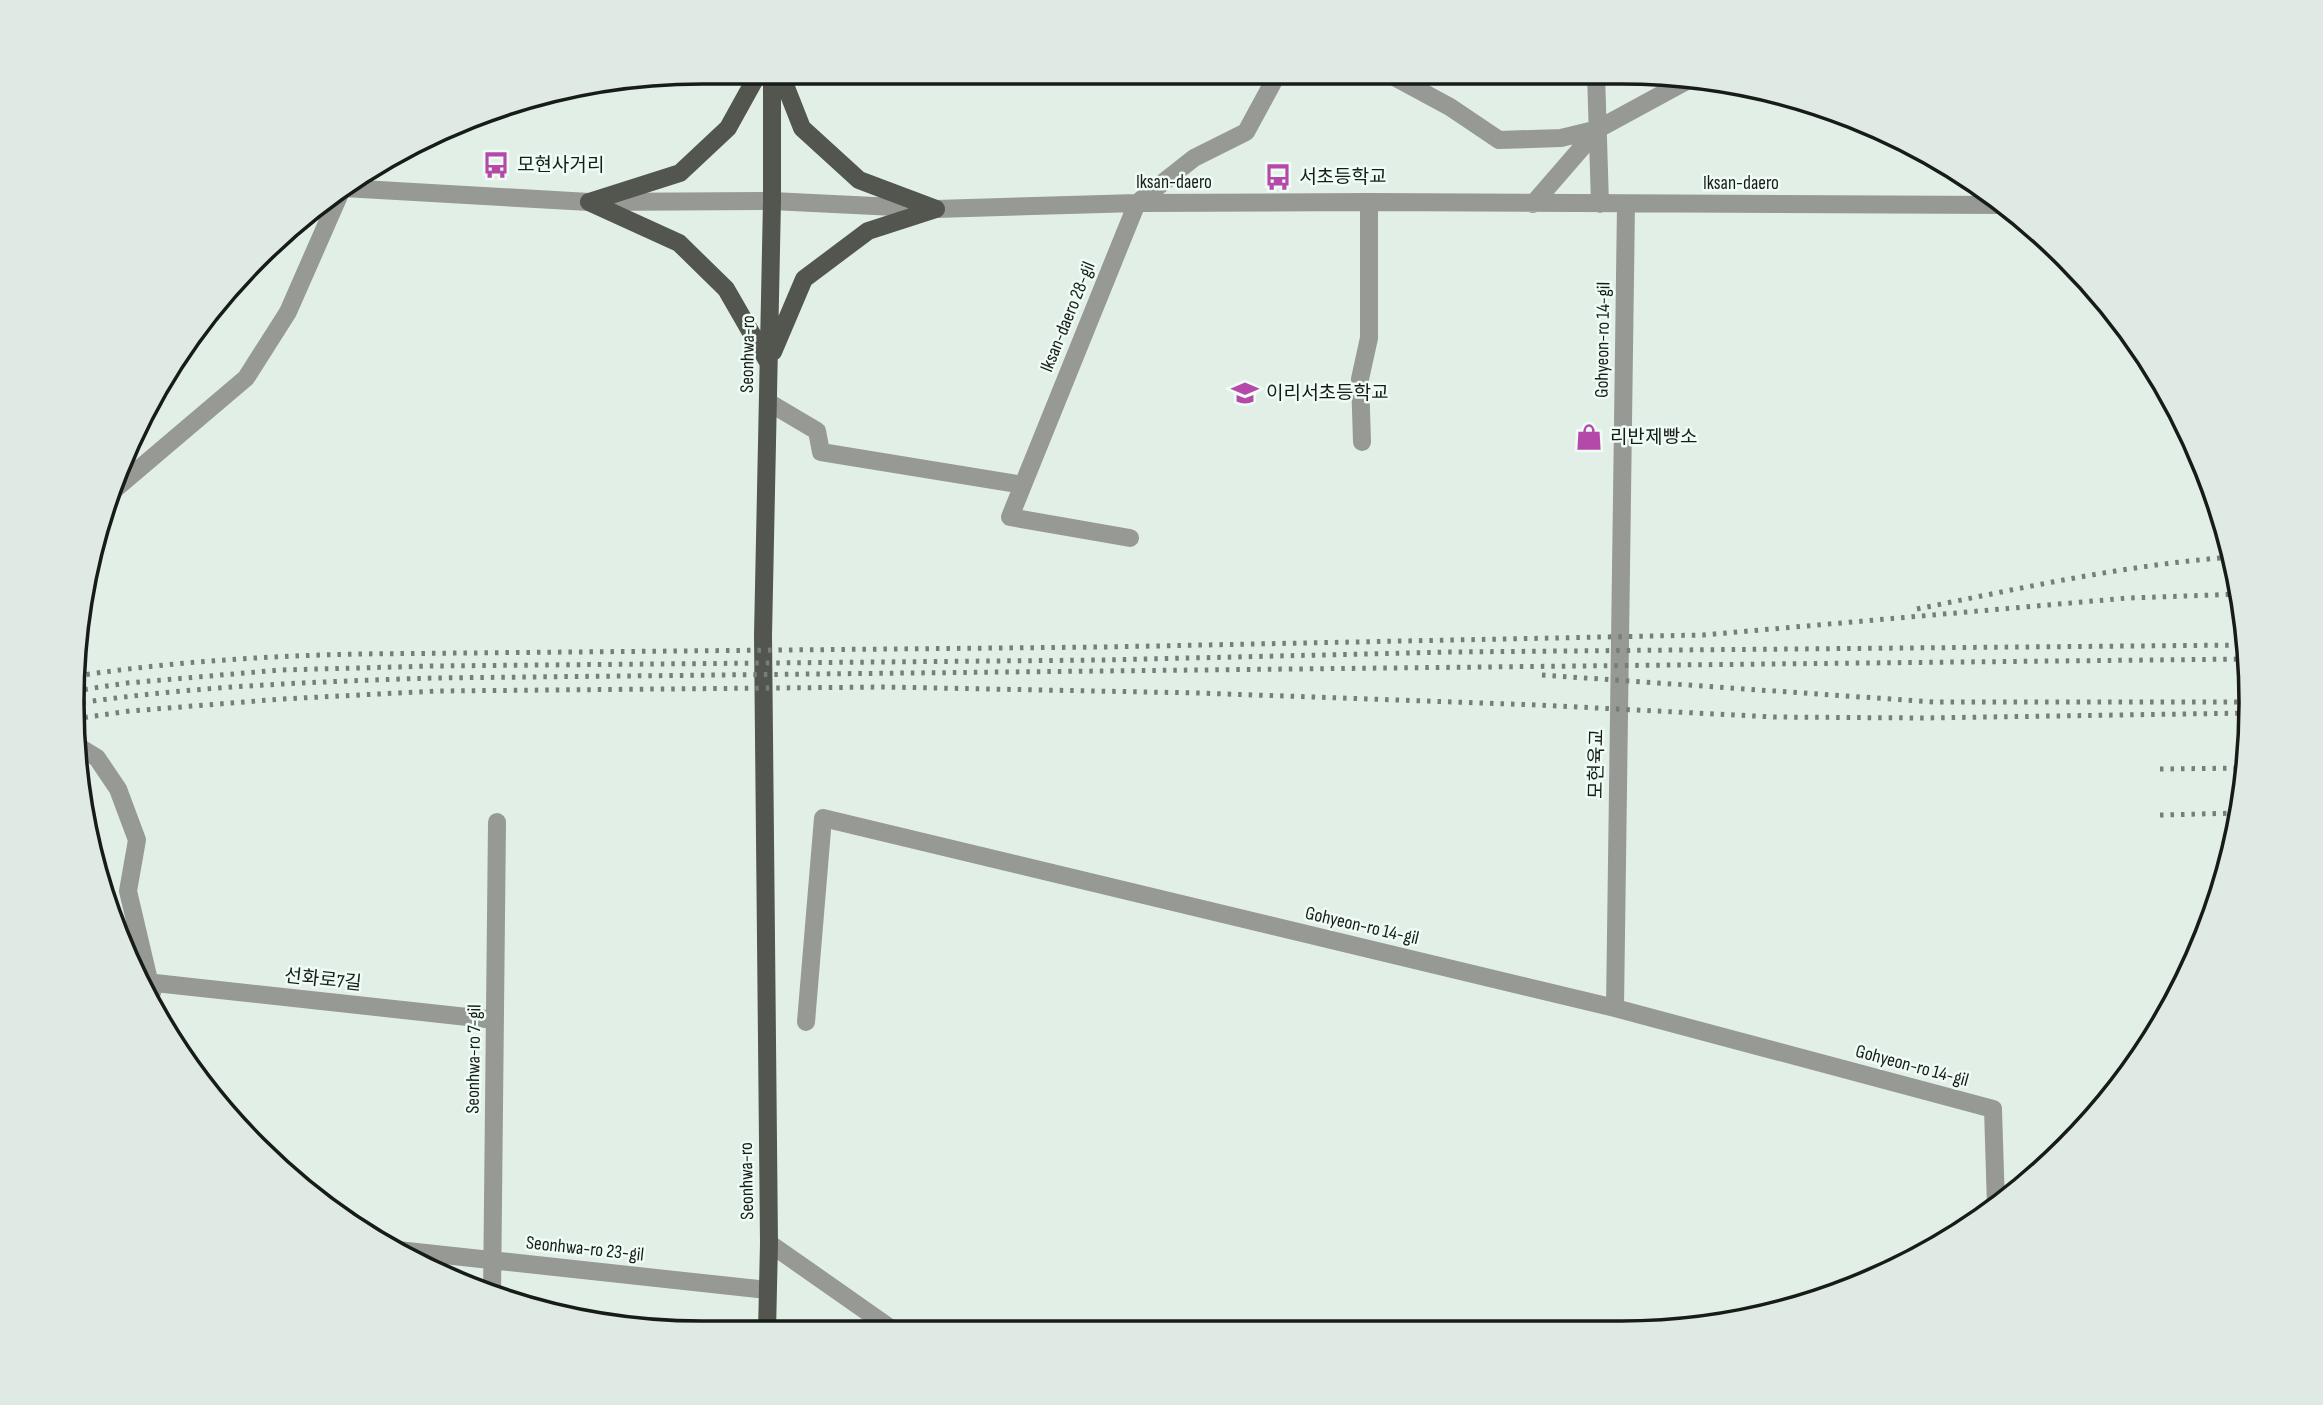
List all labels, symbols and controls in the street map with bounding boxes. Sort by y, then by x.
bus stop icon: 모현사거리 [481,150,511,180]
place label: 모현사거리 [517,154,604,177]
bus stop icon: 서초등학교 [1263,162,1293,192]
place label: 서초등학교 [1299,166,1386,189]
street label: Iksan-daero [1136,171,1212,194]
street label: Iksan-daero [1703,172,1779,195]
street label: Iksan-daero 28-gil [1035,258,1101,376]
street label: Gohyeon-ro 14-gil [1590,282,1616,398]
street label: Seonhwa-ro [736,315,760,393]
school or university icon: 이리서초등학교 [1230,378,1260,408]
place label: 이리서초등학교 [1266,382,1388,405]
shop icon: 리반제빵소 [1574,422,1604,452]
place label: 리반제빵소 [1610,426,1697,449]
street label: 모현육교 [1585,729,1609,799]
street label: Gohyeon-ro 14-gil [1303,902,1421,950]
street label: 선화로7길 [283,965,363,995]
street label: Seonhwa-ro 7-gil [462,1004,486,1114]
street label: Gohyeon-ro 14-gil [1853,1040,1971,1092]
street label: Seonhwa-ro [735,1142,759,1220]
street label: Seonhwa-ro 23-gil [525,1231,645,1267]

